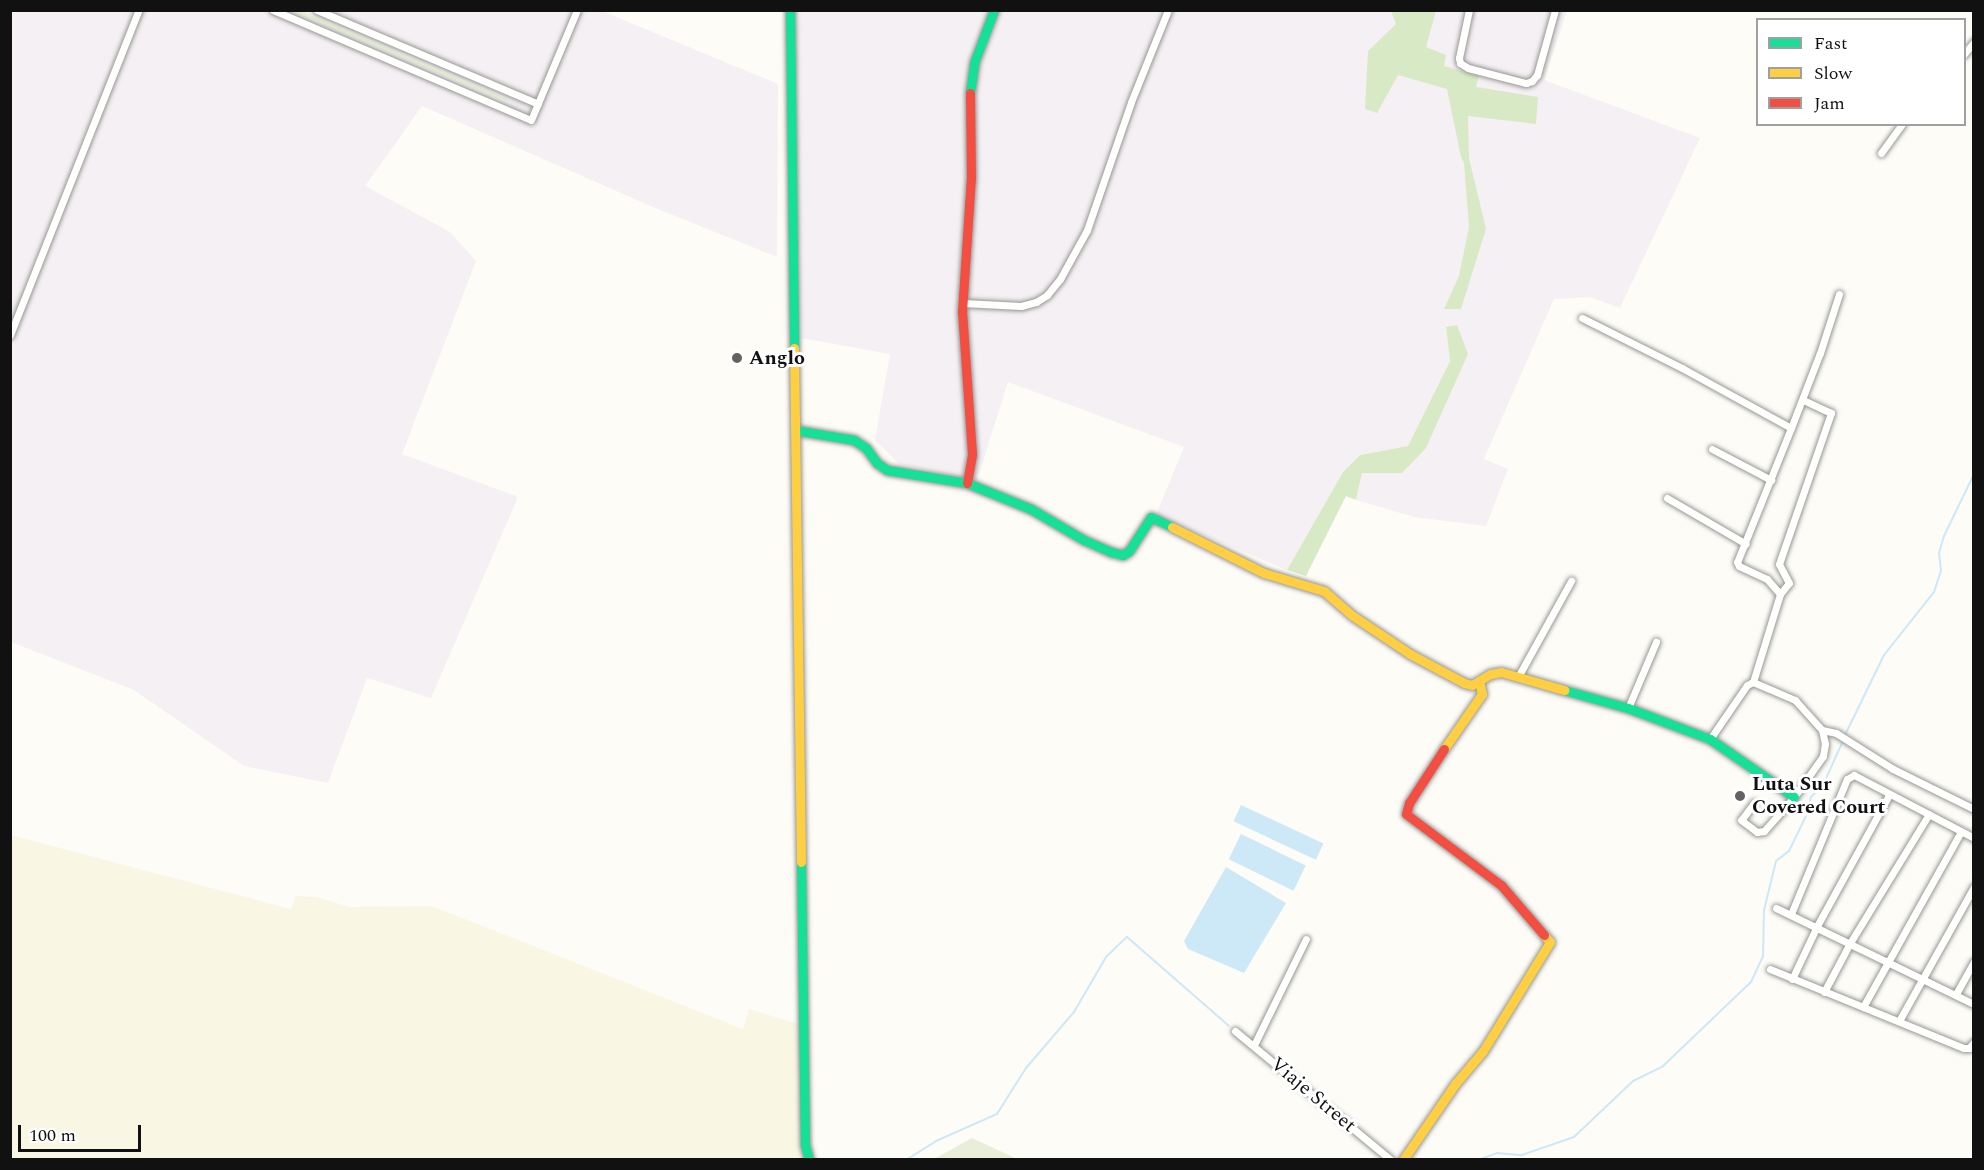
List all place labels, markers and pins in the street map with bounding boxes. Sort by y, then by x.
place label: Anglo [749,346,805,370]
marker: Anglo [730,351,744,365]
place label: Luta Sur Covered Court [1752,772,1885,819]
marker: Luta Sur Covered Court [1733,789,1747,803]

